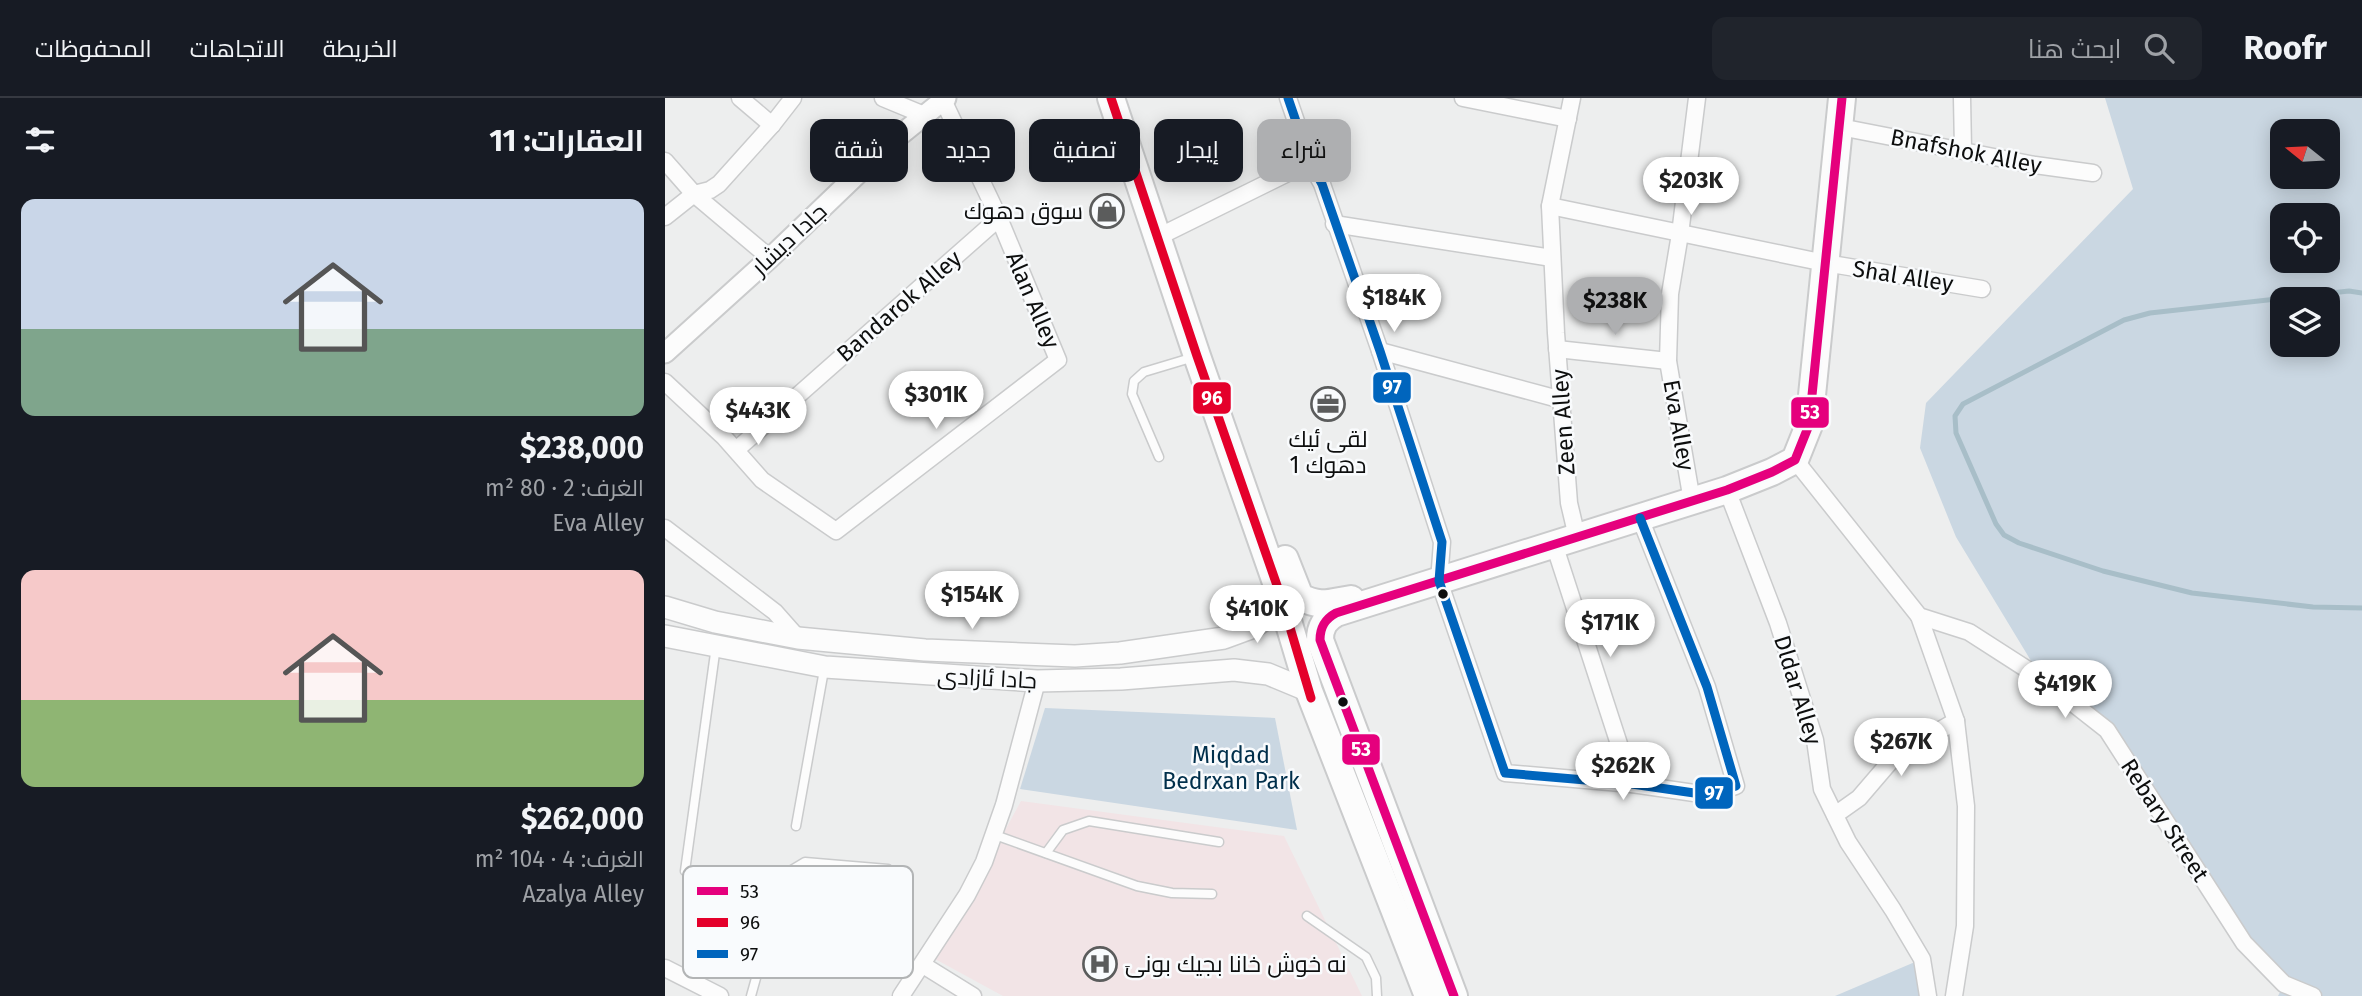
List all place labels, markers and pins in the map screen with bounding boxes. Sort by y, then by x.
pin: $203K [1642,158,1740,217]
shop icon: سوق دهوك [1088,192,1126,230]
place label: سوق دهوك [964,197,1083,225]
pin: $184K [1345,274,1443,334]
pin: $238K [1566,278,1664,337]
pin: $301K [887,372,985,431]
office icon: لقى ئيك 1 دهوك [1309,385,1347,423]
pin: $443K [709,388,807,447]
place label: لقى ئيك 1 دهوك [1288,425,1368,479]
pin: $154K [923,572,1021,631]
pin: $410K [1208,586,1306,645]
unlabelled marker [1436,587,1450,601]
pin: $171K [1561,600,1659,659]
pin: $419K [2016,660,2114,720]
unlabelled marker [1336,695,1350,709]
pin: $267K [1852,718,1950,778]
pin: $262K [1574,742,1672,802]
hospital icon: نه خوش خانا بجيك بونىَ [1081,945,1119,983]
place label: نه خوش خانا بجيك بونىَ [1125,950,1347,978]

